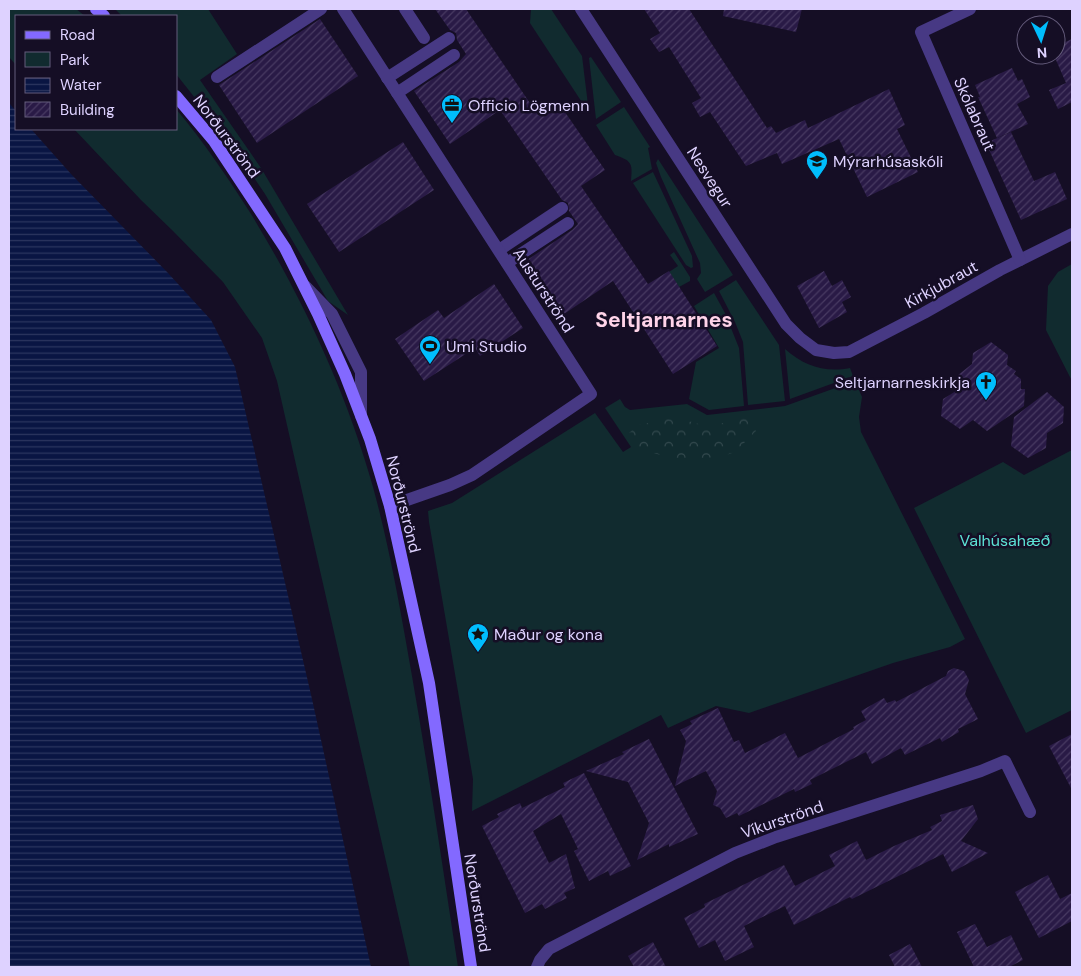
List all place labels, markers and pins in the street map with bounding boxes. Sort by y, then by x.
office icon: Officio Lögmenn [440,93,464,124]
place label: Officio Lögmenn [468,95,589,116]
school or university icon: Mýrarhúsaskóli [805,149,829,180]
place label: Mýrarhúsaskóli [833,151,943,172]
sports icon: Umi Studio [418,334,442,365]
place label: Umi Studio [446,336,527,357]
church icon: Seltjarnarneskirkja [974,370,998,401]
place label: Seltjarnarneskirkja [835,372,970,393]
place icon: Maður og kona [466,622,490,653]
place label: Maður og kona [494,624,603,645]

